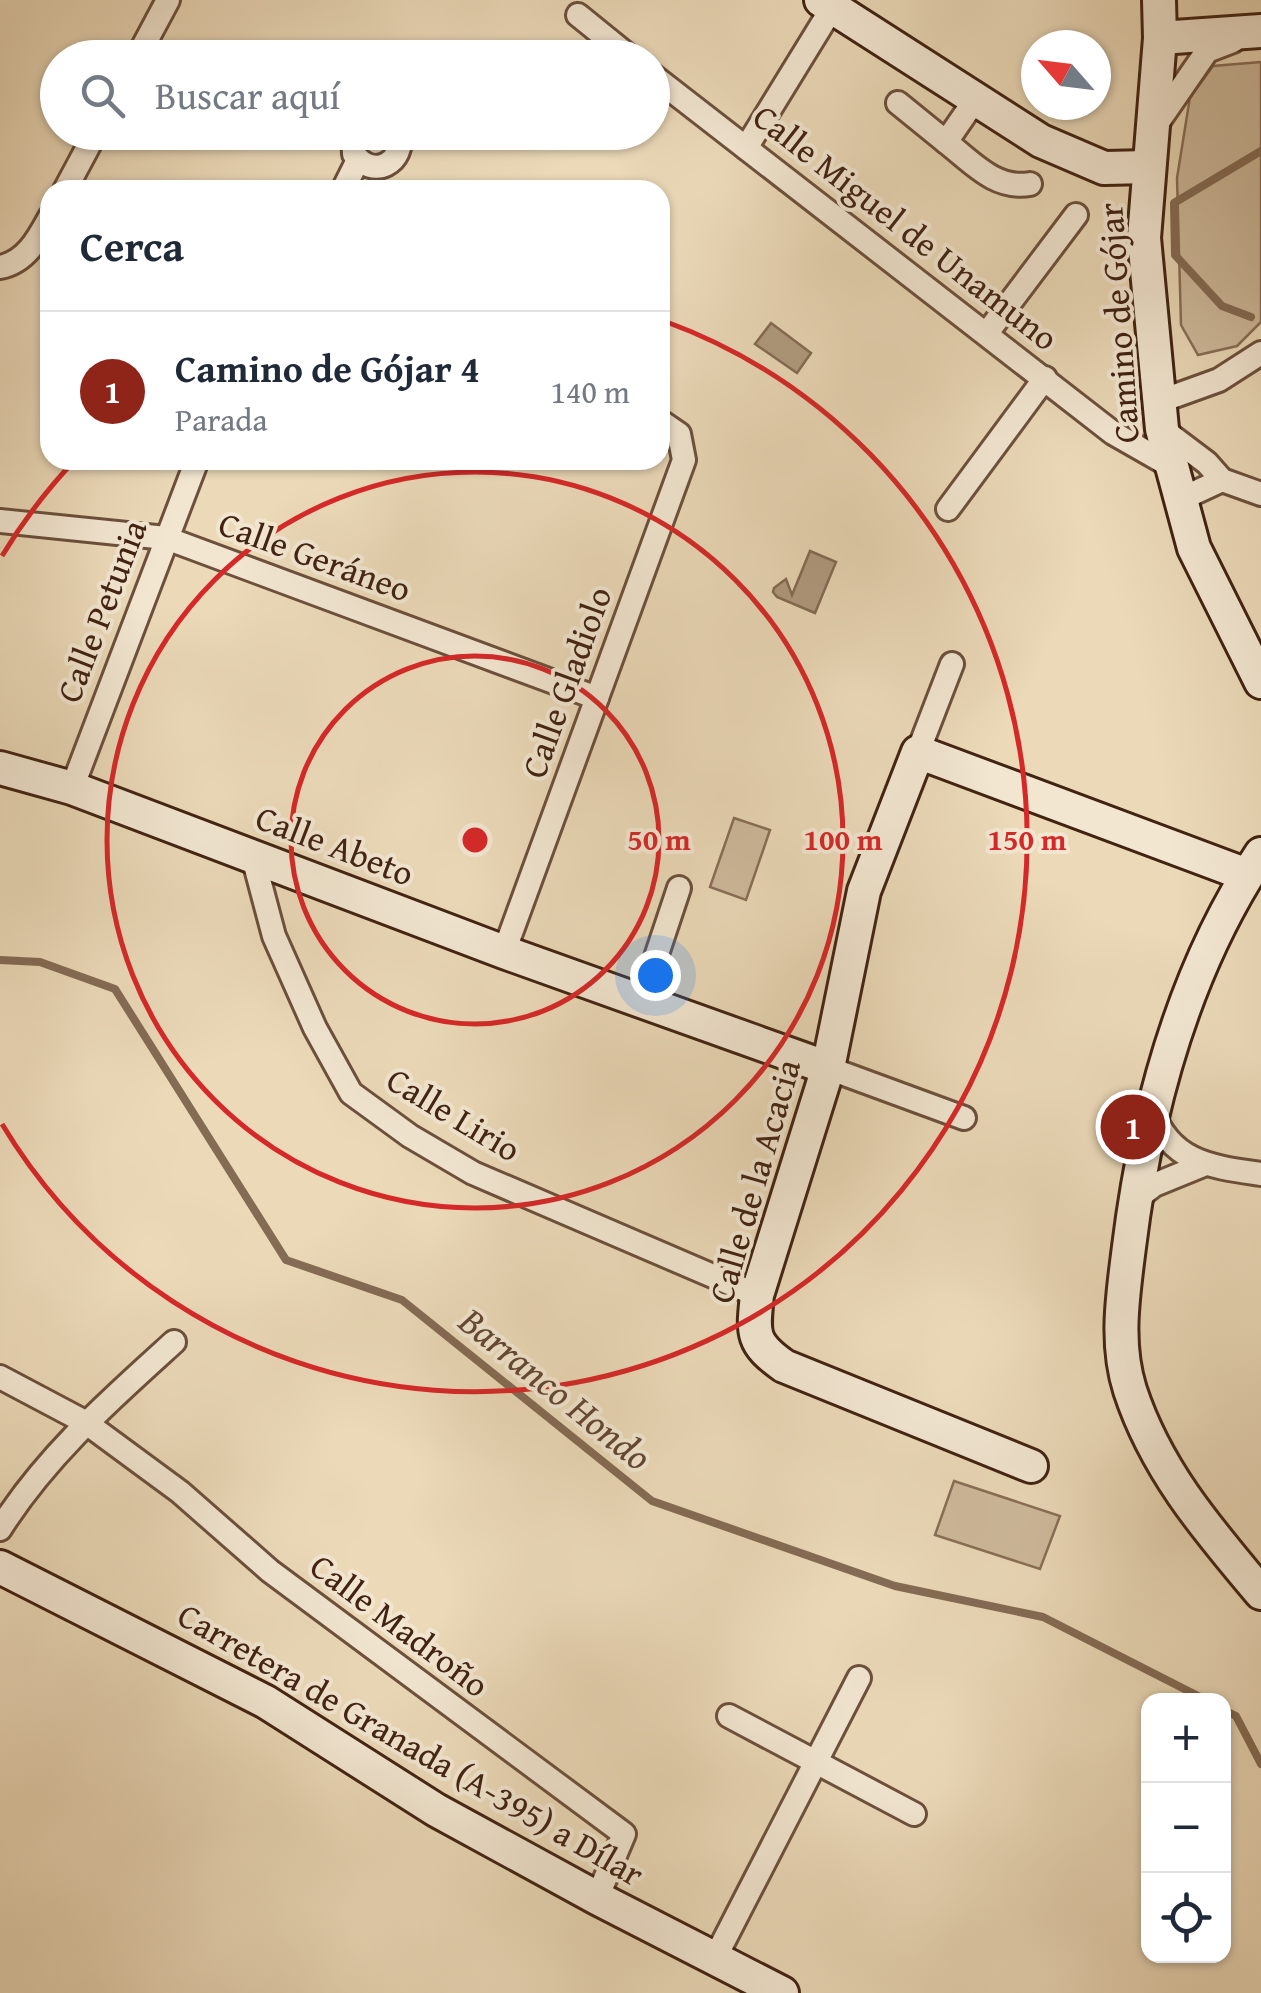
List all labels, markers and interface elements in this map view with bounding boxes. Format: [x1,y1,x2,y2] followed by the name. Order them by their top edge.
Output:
[1021,30,1111,120] north arrow
[40,40,670,150] search box
[155,67,340,123] text: Buscar aquí
[75,68,130,123] icon: search
[742,91,1070,363] street label: Calle Miguel de Unamuno
[1084,201,1152,445] street label: Camino de Gójar
[80,215,184,276] text: Cerca
[175,340,480,396] text: Camino de Gójar 4
[104,368,121,415] text: 1
[551,368,630,415] text: 140 m
[175,396,268,443] text: Parada
[212,498,418,614] street label: Calle Geráneo
[43,512,159,710] street label: Calle Petunia
[508,579,624,785] street label: Calle Gladiolo
[249,792,421,898] street label: Calle Abeto
[627,817,691,861] text: 50 m
[804,817,883,861] text: 100 m
[988,817,1067,861] text: 150 m
[457,822,493,858] centre of rings
[630,950,681,1001] your location
[695,1053,813,1309] street label: Calle de la Acacia
[377,1054,531,1174] street label: Calle Lirio
[1100,1090,1166,1164] pin: 1
[447,1292,664,1483] water label: Barranco Hondo
[300,1541,500,1709] street label: Calle Madroño
[168,1589,654,1899] street label: Carretera de Granada (A-395) a Dílar
[1141,1693,1231,1963] map controls
[1141,1693,1231,1783] button: +
[1141,1783,1231,1873] button: −
[1141,1873,1231,1963] button: locate

